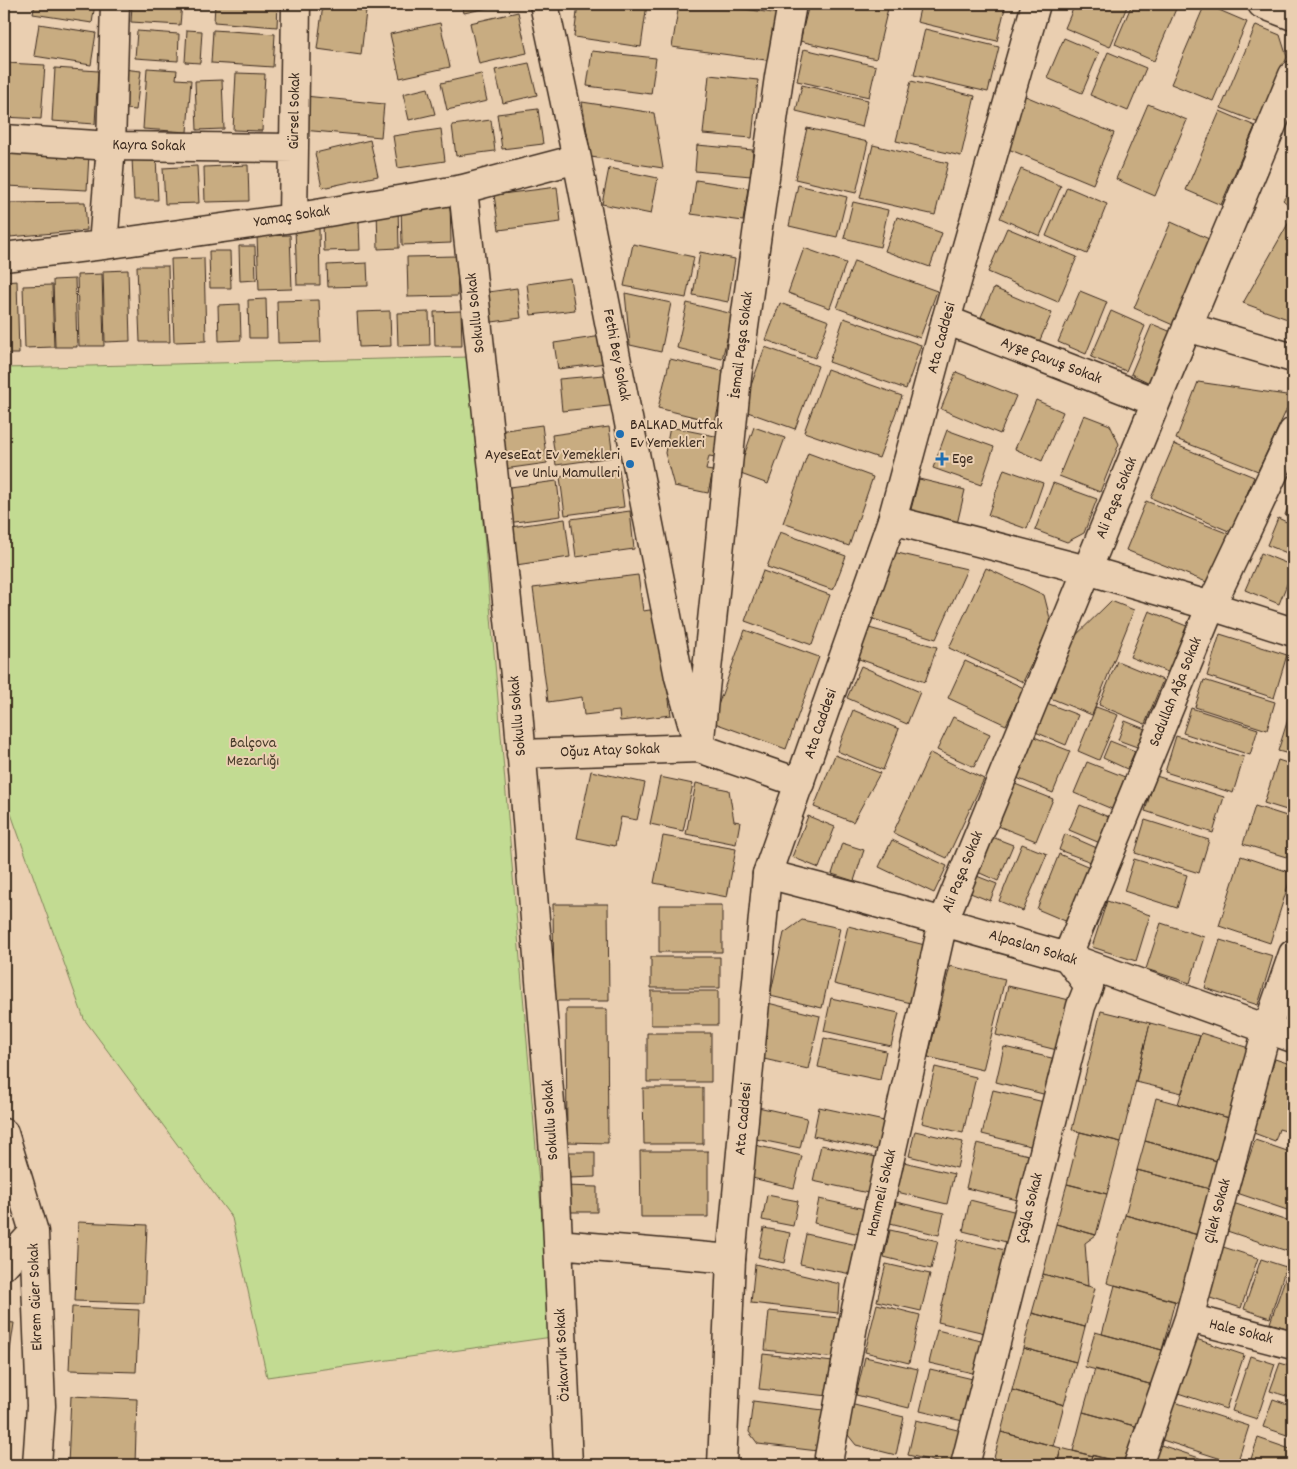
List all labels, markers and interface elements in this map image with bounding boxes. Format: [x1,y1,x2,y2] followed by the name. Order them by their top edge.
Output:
[283,72,307,150] street label: Gürsel Sokak
[112,134,186,158] street label: Kayra Sokak
[252,200,332,234] street label: Yamaç Sokak
[460,272,492,354] street label: Sokullu Sokak
[724,290,760,400] street label: İsmail Paşa Sokak
[921,300,963,376] street label: Ata Caddesi
[596,307,636,403] street label: Fethi Bey Sokak
[997,331,1105,391] street label: Ayşe Çavuş Sokak
[630,414,723,455] place label: BALKAD Mutfak Ev Yemekleri
[614,428,626,440] marker: BALKAD Mutfak Ev Yemekleri
[485,444,620,485] place label: AyeseEat Ev Yemekleri ve Unlu Mamulleri
[952,448,973,471] place label: Ege
[936,453,948,465] marker: Ege
[1090,453,1144,543] street label: Ali Paşa Sokak
[624,458,636,470] marker: AyeseEat Ev Yemekleri ve Unlu Mamulleri
[1143,634,1209,750] street label: Sadullah Ağa Sokak
[503,675,533,757] street label: Sokullu Sokak
[798,686,844,762] street label: Ata Caddesi
[227,732,279,773] park label: Balçova Mezarlığı
[560,738,660,764] street label: Oğuz Atay Sokak
[936,827,990,917] street label: Ali Paşa Sokak
[986,924,1080,972] street label: Alpaslan Sokak
[537,1079,565,1161] street label: Sokullu Sokak
[729,1082,759,1156] street label: Ata Caddesi
[861,1147,903,1239] street label: Hanımeli Sokak
[1010,1170,1050,1246] street label: Çağla Sokak
[1198,1176,1238,1246] street label: Çilek Sokak
[23,1243,49,1351] street label: Ekrem Güer Sokak
[549,1308,577,1402] street label: Özkavruk Sokak
[1207,1313,1275,1351] street label: Hale Sokak

